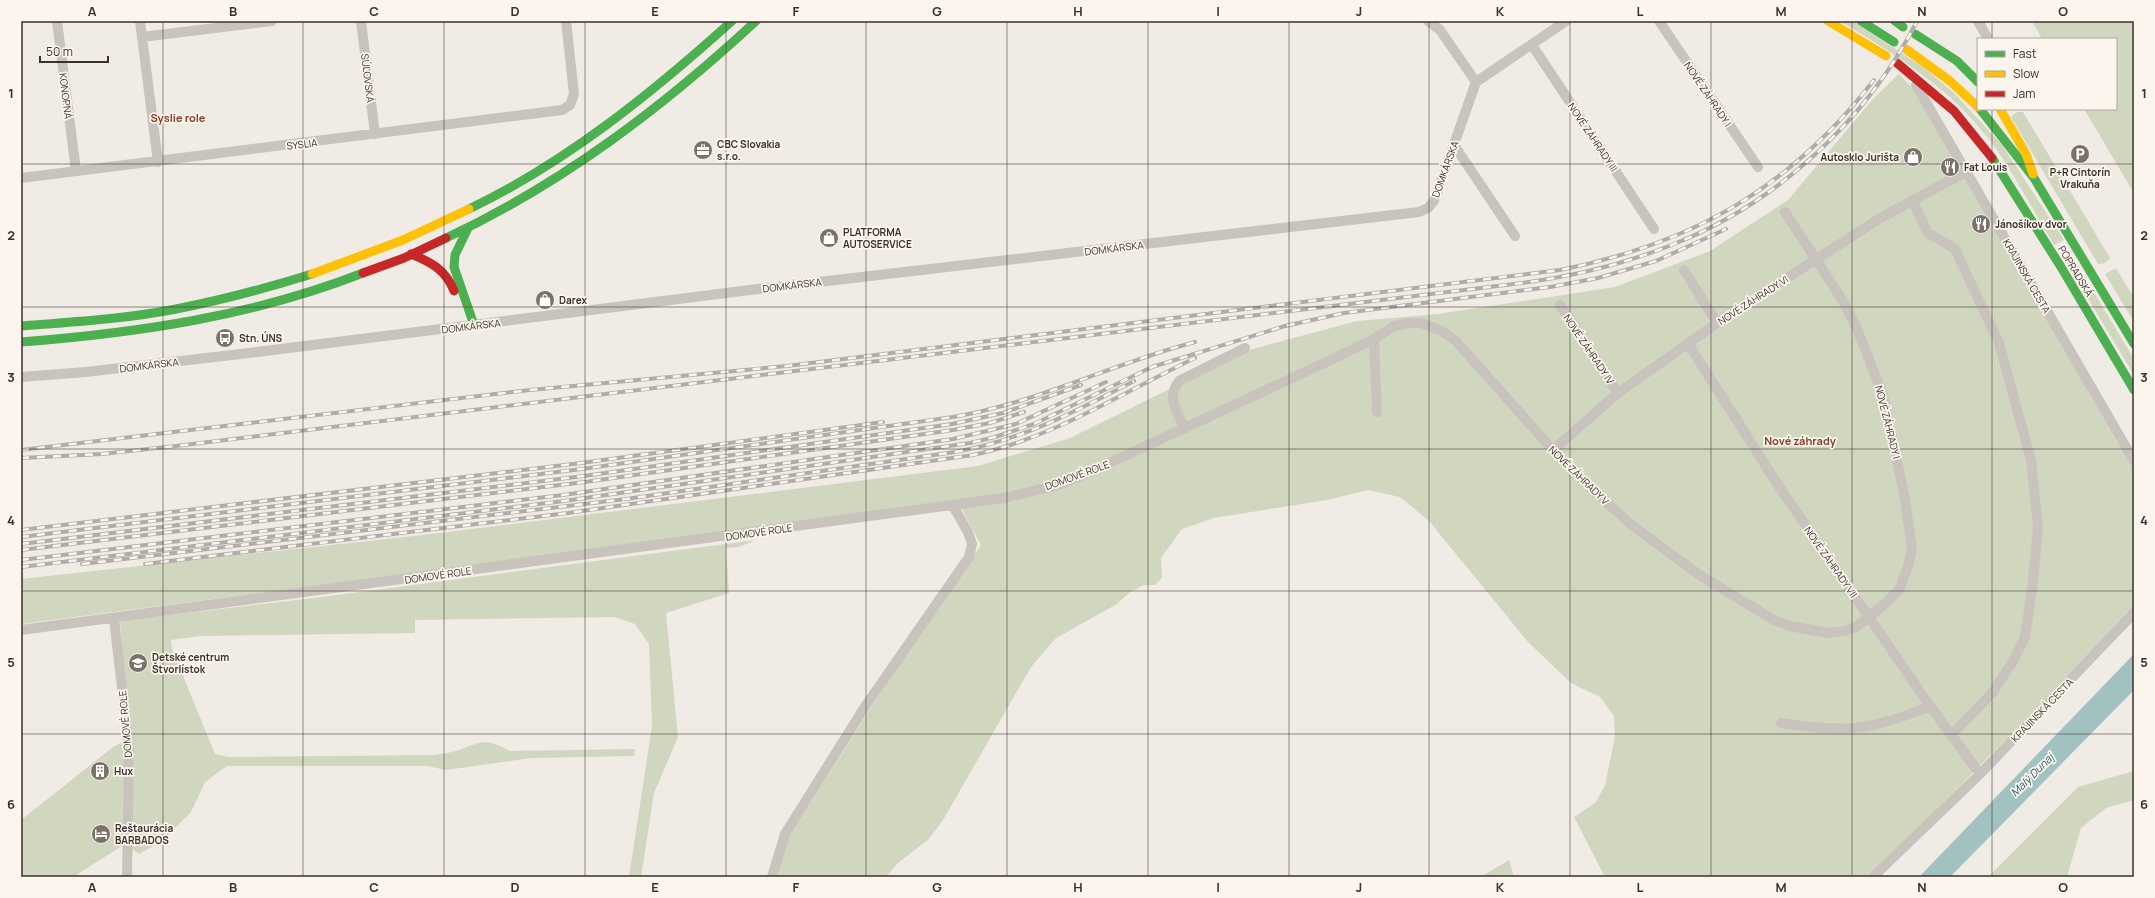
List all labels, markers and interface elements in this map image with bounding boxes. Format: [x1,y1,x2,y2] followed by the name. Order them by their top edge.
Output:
[88,2,97,20] text: A
[229,2,237,20] text: B
[369,2,379,20] text: C
[510,2,520,20] text: D
[651,2,659,20] text: E
[793,2,800,20] text: F
[932,2,942,20] text: G
[1073,2,1083,20] text: H
[1216,2,1220,20] text: I
[1356,2,1362,20] text: J
[1496,2,1505,20] text: K
[1637,2,1644,20] text: L
[1775,2,1787,20] text: M
[1917,2,1927,20] text: N
[2058,2,2068,20] text: O
[40,38,108,64] scale bar
[1977,38,2117,110] legend
[46,43,73,60] text: 50 m
[2013,45,2037,62] text: Fast
[358,53,378,104] street label: SÚĽOVSKÁ
[1681,59,1735,129] street label: NOVÉ ZÁHRADY I
[2013,65,2039,82] text: Slow
[56,72,76,120] street label: KONOPNÁ
[8,84,14,102] text: 1
[2141,84,2147,102] text: 1
[2013,85,2035,102] text: Jam
[1565,100,1621,174] street label: NOVÉ ZÁHRADY III
[150,110,206,125] district label: Syslie role
[286,135,319,153] street label: SYSLIA
[717,137,781,163] place label: CBC Slovakia s.r.o.
[1428,138,1462,199] street label: DOMKÁRSKA
[692,139,714,161] office icon: CBC Slovakia s.r.o.
[2069,143,2091,165] parking icon: P+R Cintorín Vrakuňa
[1902,146,1924,168] shop icon: Autosklo Jurišta
[1821,150,1899,164] place label: Autosklo Jurišta
[1939,156,1961,178] restaurant icon: Fat Louis
[1964,160,2008,174] place label: Fat Louis
[2050,165,2110,191] place label: P+R Cintorín Vrakuňa
[1970,213,1992,235] restaurant icon: Jánošíkov dvor
[1995,217,2067,231] place label: Jánošíkov dvor
[843,225,912,251] place label: PLATFORMA AUTOSERVICE
[7,226,15,244] text: 2
[2140,226,2148,244] text: 2
[818,227,840,249] shop icon: PLATFORMA AUTOSERVICE
[2000,236,2054,316] street label: KRAJINSKÁ CESTA
[1084,237,1145,259] street label: DOMKÁRSKA
[2055,243,2097,300] street label: POPRADSKÁ
[1715,272,1791,328] street label: NOVÉ ZÁHRADY VI
[762,274,823,296] street label: DOMKÁRSKA
[534,289,556,311] shop icon: Darex
[559,293,587,307] place label: Darex
[1560,311,1618,387] street label: NOVÉ ZÁHRADY IV
[441,315,502,337] street label: DOMKÁRSKA
[214,327,236,349] bus stop icon: Stn. ÚNS
[239,331,283,345] place label: Stn. ÚNS
[119,354,180,376] street label: DOMKÁRSKA
[7,368,15,386] text: 3
[2140,368,2148,386] text: 3
[1872,384,1904,460] street label: NOVÉ ZÁHRADY I
[1764,433,1837,448] district label: Nové záhrady
[1546,442,1612,508] street label: NOVÉ ZÁHRADY V
[1043,457,1111,493] street label: DOMOVÉ ROLE
[7,511,15,529] text: 4
[2140,511,2148,529] text: 4
[725,520,794,544] street label: DOMOVÉ ROLE
[1801,524,1861,600] street label: NOVÉ ZÁHRADY VII
[404,563,473,587] street label: DOMOVÉ ROLE
[152,650,229,676] place label: Detské centrum Štvorlístok
[127,652,149,674] school or university icon: Detské centrum Štvorlístok
[7,653,15,671] text: 5
[2140,653,2148,671] text: 5
[2008,675,2077,745] street label: KRAJINSKÁ CESTA
[115,690,135,758] street label: DOMOVÉ ROLE
[2007,749,2057,799] water label: Malý Dunaj
[89,760,111,782] building icon: Hux
[114,764,133,778] place label: Hux
[7,795,15,813] text: 6
[2140,795,2148,813] text: 6
[115,821,173,847] place label: Reštaurácia BARBADOS
[90,823,112,845] hotel icon: Reštaurácia BARBADOS
[88,878,97,896] text: A
[229,878,237,896] text: B
[369,878,379,896] text: C
[510,878,520,896] text: D
[651,878,659,896] text: E
[793,878,800,896] text: F
[932,878,942,896] text: G
[1073,878,1083,896] text: H
[1216,878,1220,896] text: I
[1356,878,1362,896] text: J
[1496,878,1505,896] text: K
[1637,878,1644,896] text: L
[1775,878,1787,896] text: M
[1917,878,1927,896] text: N
[2058,878,2068,896] text: O

